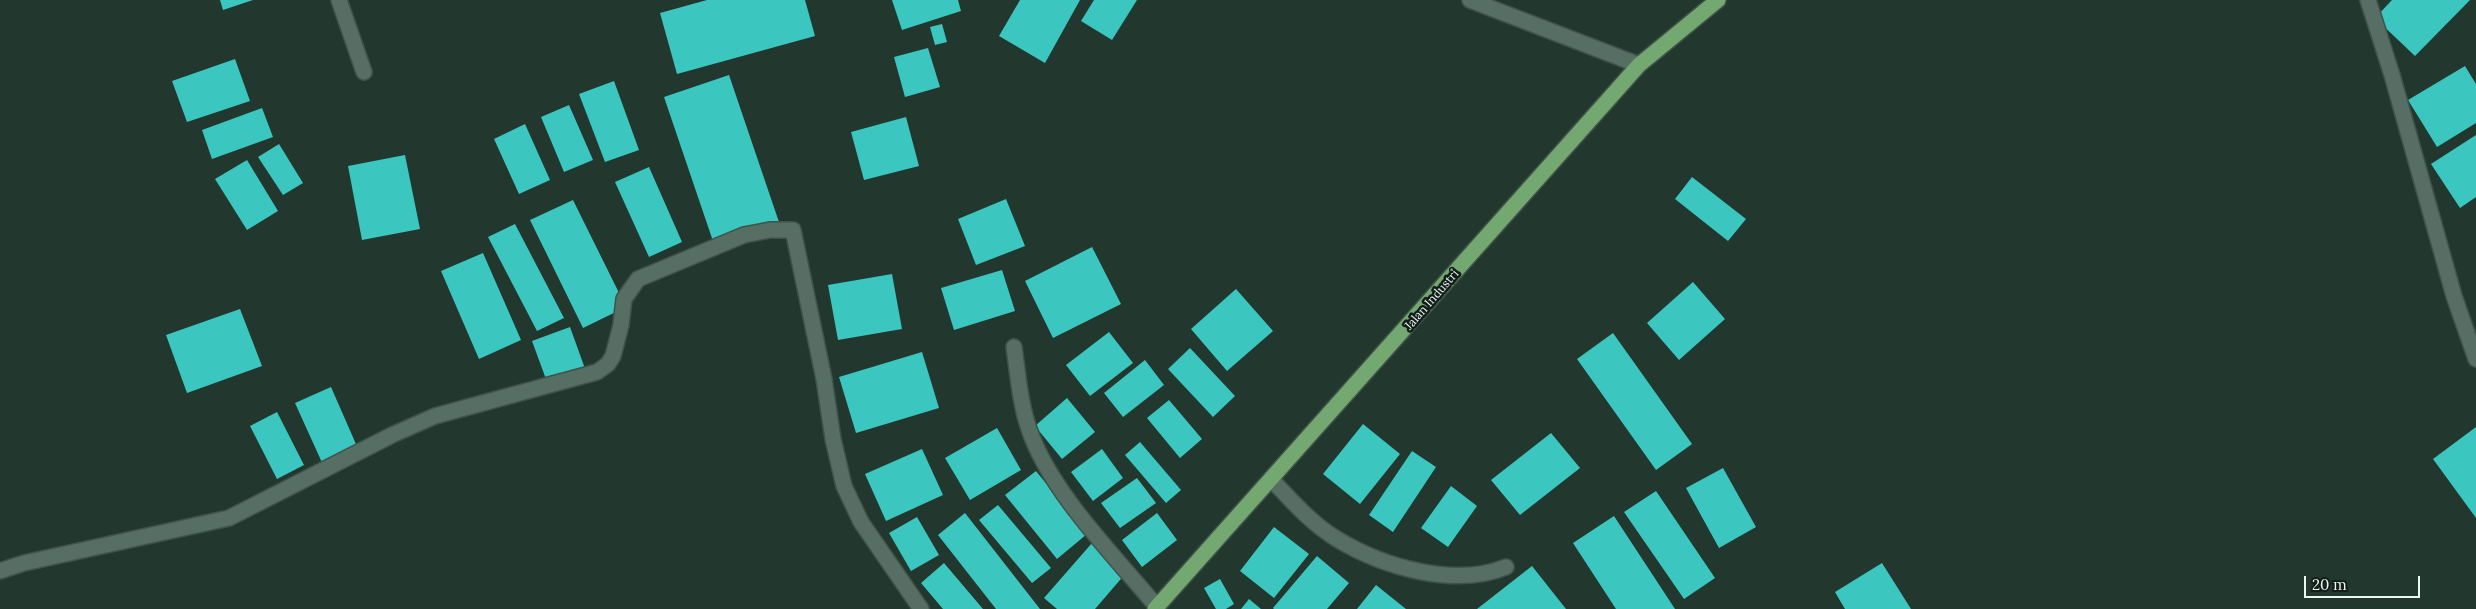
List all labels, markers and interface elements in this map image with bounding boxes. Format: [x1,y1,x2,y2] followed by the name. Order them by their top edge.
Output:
[1402,267,1462,333] street label: Jalan Industri
[2306,566,2422,598] scale bar
[2312,575,2347,594] text: 20 m

